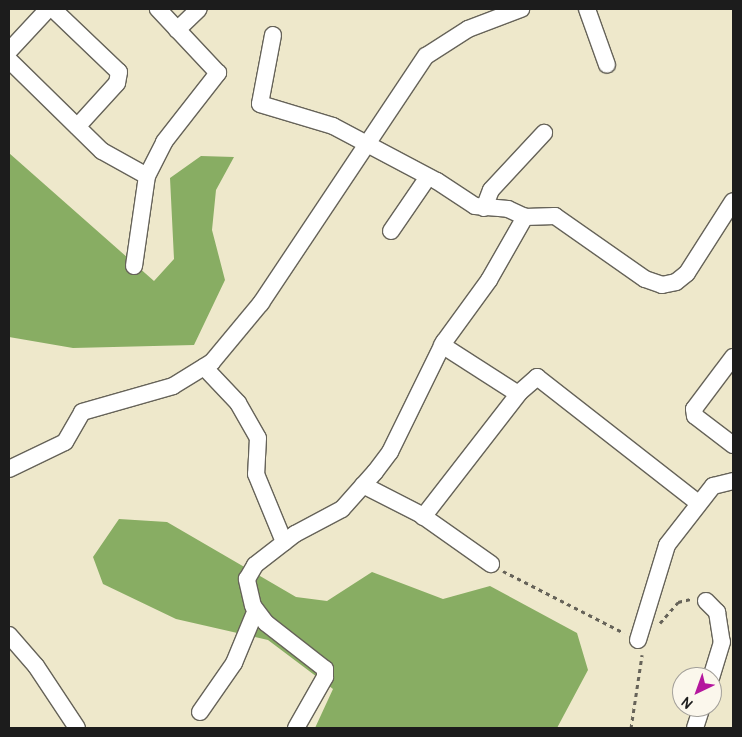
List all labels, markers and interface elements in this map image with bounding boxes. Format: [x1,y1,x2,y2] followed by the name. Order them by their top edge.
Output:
[672,667,722,717] north arrow
[678,693,697,712] text: N

